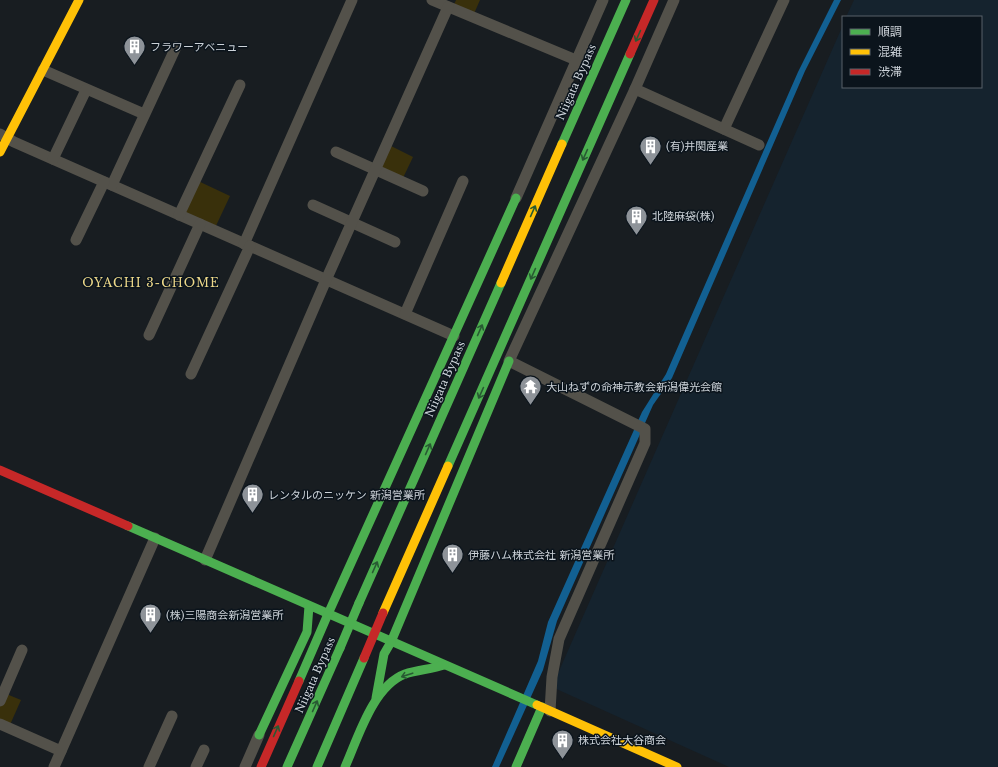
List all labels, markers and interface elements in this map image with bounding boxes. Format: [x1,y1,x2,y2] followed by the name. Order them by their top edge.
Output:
[842,16,982,88] legend
[878,24,902,39] text: 順調
[634,29,641,41] one-way arrow
[122,34,148,67] building icon: フラワーアベニュー
[150,40,248,54] place label: フラワーアベニュー
[553,42,599,122] street label: Niigata Bypass
[878,44,902,59] text: 混雑
[878,64,902,79] text: 渋滞
[638,133,664,166] building icon: (有)井関産業
[666,139,728,153] place label: (有)井関産業
[581,148,589,160] one-way arrow
[623,203,649,236] building icon: 北陸麻袋(株)
[530,205,537,217] one-way arrow
[652,209,715,223] place label: 北陸麻袋(株)
[529,267,536,279] one-way arrow
[82,275,220,290] district label: OYACHI 3-CHOME
[477,324,484,336] one-way arrow
[422,339,468,419] street label: Niigata Bypass
[517,374,543,407] temple icon: 大山ねずの命神示教会新潟偉光会館
[546,380,722,394] place label: 大山ねずの命神示教会新潟偉光会館
[476,386,484,398] one-way arrow
[425,443,432,455] one-way arrow
[240,482,266,515] building icon: レンタルのニッケン 新潟営業所
[268,488,426,502] place label: レンタルのニッケン 新潟営業所
[439,542,465,575] building icon: 伊藤ハム株式会社 新潟営業所
[468,548,615,562] place label: 伊藤ハム株式会社 新潟営業所
[372,562,379,574] one-way arrow
[138,602,164,635] building icon: (株)三陽商会新潟営業所
[166,608,284,622] place label: (株)三陽商会新潟営業所
[292,635,338,715] street label: Niigata Bypass
[400,672,413,679] one-way arrow
[311,700,319,712] one-way arrow
[273,726,281,738] one-way arrow
[550,727,576,760] building icon: 株式会社大谷商会
[578,733,666,747] place label: 株式会社大谷商会

